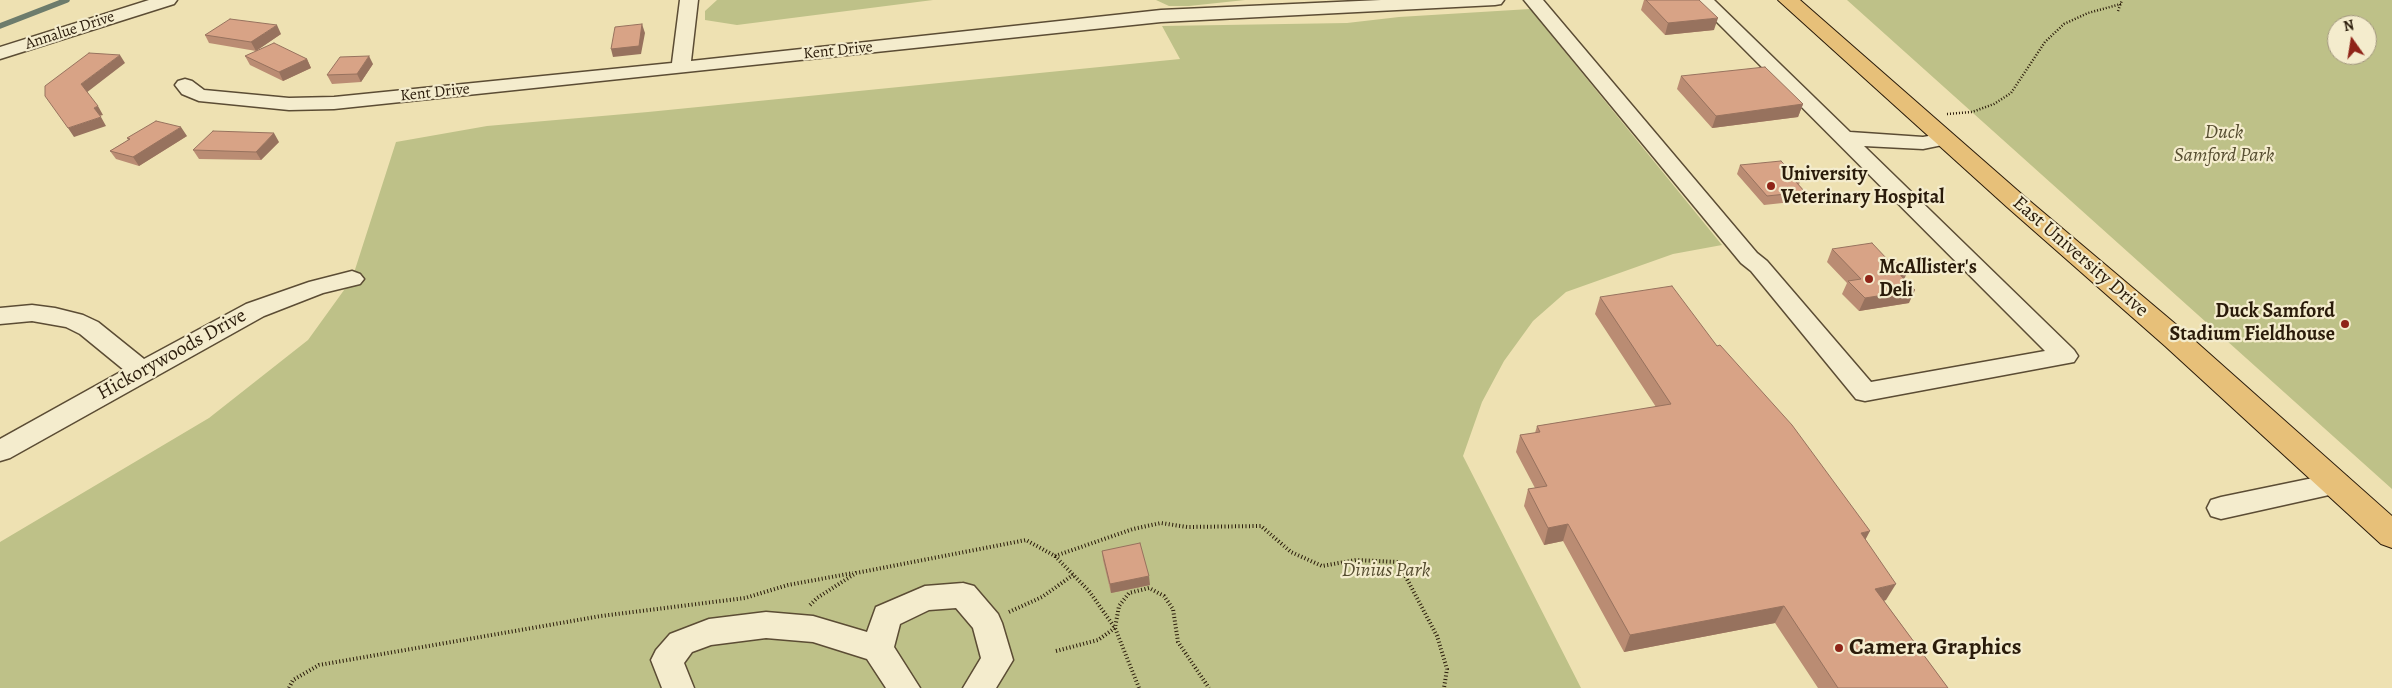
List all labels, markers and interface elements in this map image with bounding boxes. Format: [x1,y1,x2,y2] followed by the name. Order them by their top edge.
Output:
[23,8,117,54] street label: Annalue Drive
[2327,15,2377,65] north arrow
[2342,15,2356,36] text: N
[802,38,874,64] street label: Kent Drive
[399,80,471,106] street label: Kent Drive
[2174,121,2274,168] park label: Duck Samford Park
[1781,163,1945,210] place label: University Veterinary Hospital
[1765,180,1777,192] marker: University Veterinary Hospital
[2007,191,2153,323] street label: East University Drive
[1879,256,1977,303] place label: McAllister's Deli
[1863,273,1875,285] marker: McAllister's Deli
[2169,300,2335,347] place label: Duck Samford Stadium Fieldhouse
[93,304,251,406] street label: Hickorywoods Drive
[2339,318,2351,330] marker: Duck Samford Stadium Fieldhouse
[1342,559,1430,583] park label: Dinius Park
[1849,634,2021,662] place label: Camera Graphics
[1833,642,1845,654] marker: Camera Graphics

